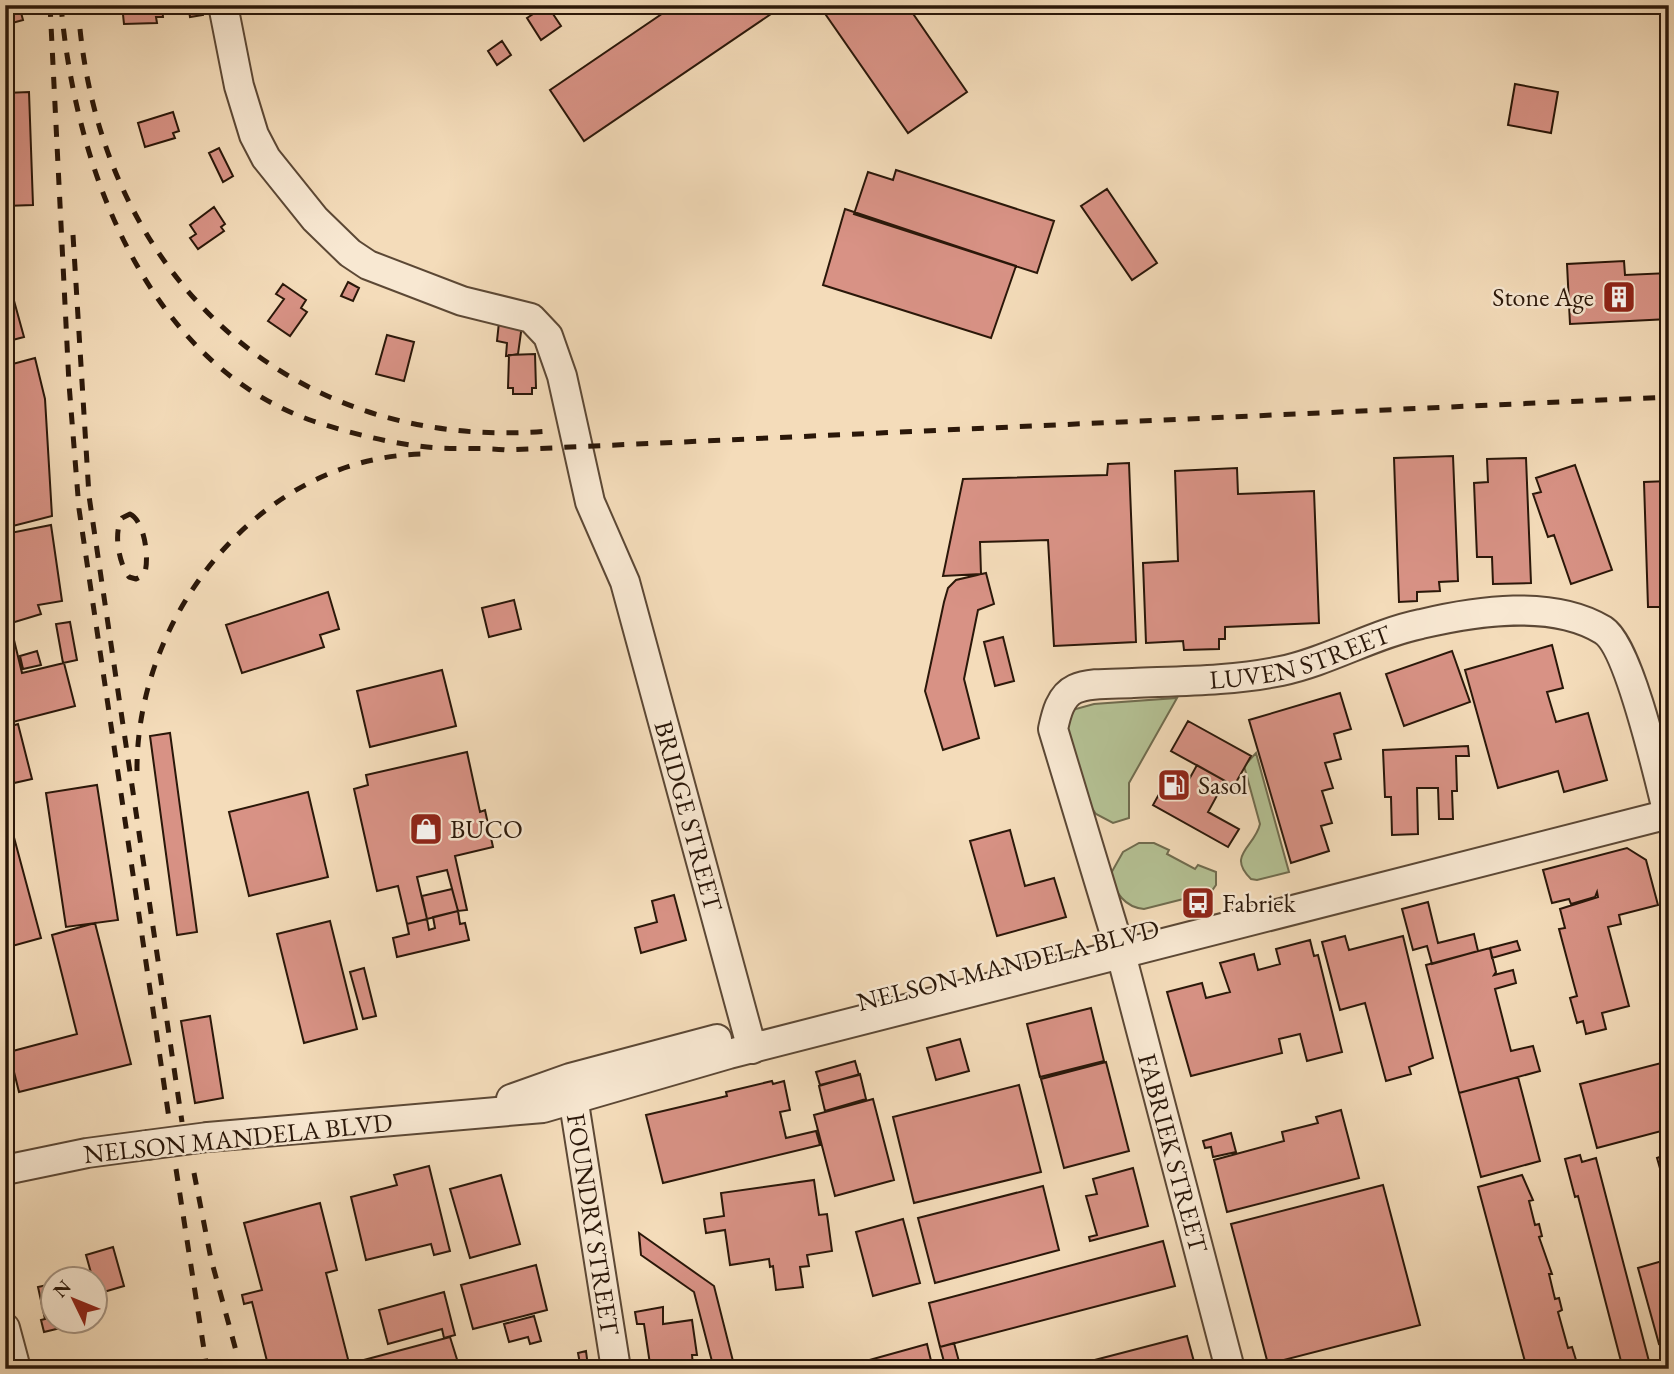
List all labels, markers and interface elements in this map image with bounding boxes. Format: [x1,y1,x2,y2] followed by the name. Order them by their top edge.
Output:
[1600,278,1638,316] building icon: Stone Age
[1492,280,1594,314] place label: Stone Age
[1208,617,1396,697] street label: LUVEN STREET
[646,717,731,915] street label: BRIDGE STREET
[1155,766,1193,804] fuel station icon: Sasol
[1198,768,1248,802] place label: Sasol
[407,810,445,848] shop icon: BUCO
[450,812,523,846] place label: BUCO
[1179,884,1217,922] bus stop icon: Fabriek
[1222,886,1296,920] place label: Fabriek
[853,911,1163,1019] street label: NELSON MANDELA BLVD
[1130,1050,1216,1257] street label: FABRIEK STREET
[82,1105,394,1171] street label: NELSON MANDELA BLVD
[559,1111,628,1338] street label: FOUNDRY STREET
[38,1266,108,1336] north arrow
[48,1274,77,1303] text: N

